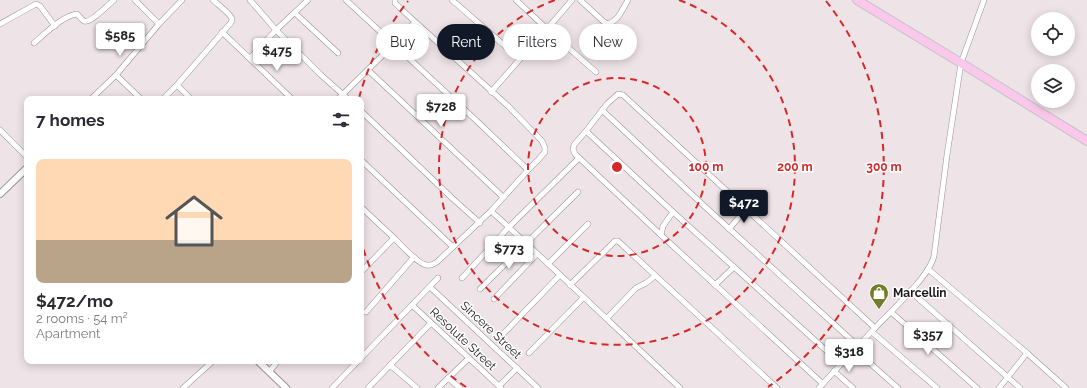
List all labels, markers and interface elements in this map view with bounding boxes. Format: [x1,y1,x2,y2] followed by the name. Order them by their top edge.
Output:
[1031,12,1075,108] map controls
[1031,12,1075,56] button: locate
[96,23,144,57] pin: $585
[376,24,429,60] chip: Buy
[437,24,495,60] chip: Rent
[503,24,571,60] chip: Filters
[579,24,637,60] chip: New
[105,28,135,43] text: $585
[253,38,301,72] pin: $475
[262,43,292,58] text: $475
[1031,64,1075,108] button: layers
[417,94,465,128] pin: $728
[426,99,456,114] text: $728
[330,109,352,131] icon: filters
[36,110,105,130] text: 7 homes
[610,160,624,174] centre of rings
[689,160,723,174] text: 100 m
[777,160,813,174] text: 200 m
[866,160,902,174] text: 300 m
[158,185,230,257] icon: home
[720,190,768,224] pin: $472
[729,195,759,210] text: $472
[485,236,533,270] pin: $773
[494,241,524,256] text: $773
[868,282,890,310] shop icon: Marcellin
[893,286,947,300] place label: Marcellin
[36,291,113,311] text: $472/mo
[458,298,524,362] street label: Sincere Street
[427,305,499,373] street label: Resolute Street
[36,311,128,326] text: 2 rooms · 54 m²
[904,322,952,356] pin: $357
[36,326,100,341] text: Apartment
[913,327,943,342] text: $357
[825,339,873,373] pin: $318
[834,344,864,359] text: $318

